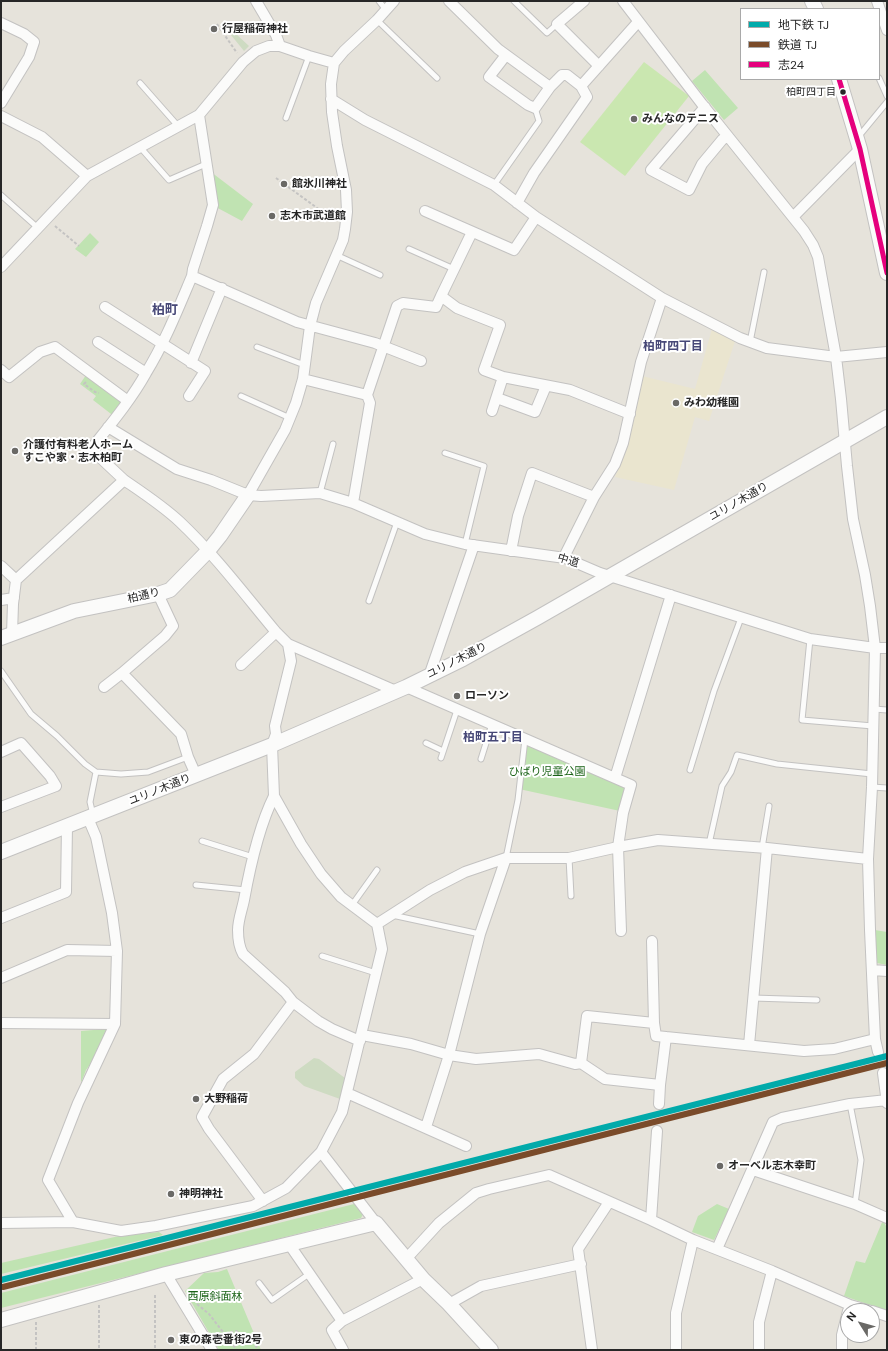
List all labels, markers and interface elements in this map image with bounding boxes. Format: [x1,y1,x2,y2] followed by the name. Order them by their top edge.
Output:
[740,8,880,80] legend
[778,17,829,33] text: 地下鉄 TJ
[222,22,288,36] place label: 行屋稲荷神社
[209,24,219,34] marker: 行屋稲荷神社
[778,37,817,53] text: 鉄道 TJ
[778,57,804,73] text: 志24
[786,86,836,98] place label: 柏町四丁目
[838,87,848,97] marker: 柏町四丁目
[642,112,719,126] place label: みんなのテニス
[629,114,639,124] marker: みんなのテニス
[292,177,347,191] place label: 館氷川神社
[279,179,289,189] marker: 館氷川神社
[280,209,346,223] place label: 志木市武道館
[267,211,277,221] marker: 志木市武道館
[152,303,178,319] district label: 柏町
[643,340,703,354] district label: 柏町四丁目
[684,396,739,410] place label: みわ幼稚園
[671,398,681,408] marker: みわ幼稚園
[23,438,133,464] place label: 介護付有料老人ホーム すこや家・志木柏町
[10,446,20,456] marker: 介護付有料老人ホーム すこや家・志木柏町
[707,480,771,524] street label: ユリノ木通り
[556,551,580,571] street label: 中道
[126,586,162,606] street label: 柏通り
[425,640,489,682] street label: ユリノ木通り
[465,689,509,703] place label: ローソン
[452,691,462,701] marker: ローソン
[463,731,523,745] district label: 柏町五丁目
[509,765,585,779] park label: ひばり児童公園
[127,772,193,808] street label: ユリノ木通り
[204,1092,248,1106] place label: 大野稲荷
[191,1094,201,1104] marker: 大野稲荷
[728,1159,816,1173] place label: オーベル志木幸町
[715,1161,725,1171] marker: オーベル志木幸町
[179,1187,223,1201] place label: 神明神社
[166,1189,176,1199] marker: 神明神社
[188,1290,242,1304] park label: 西原斜面林
[840,1303,880,1343] north arrow
[843,1309,859,1324] text: N
[179,1333,262,1347] place label: 東の森壱番街2号
[166,1335,176,1345] marker: 東の森壱番街2号

